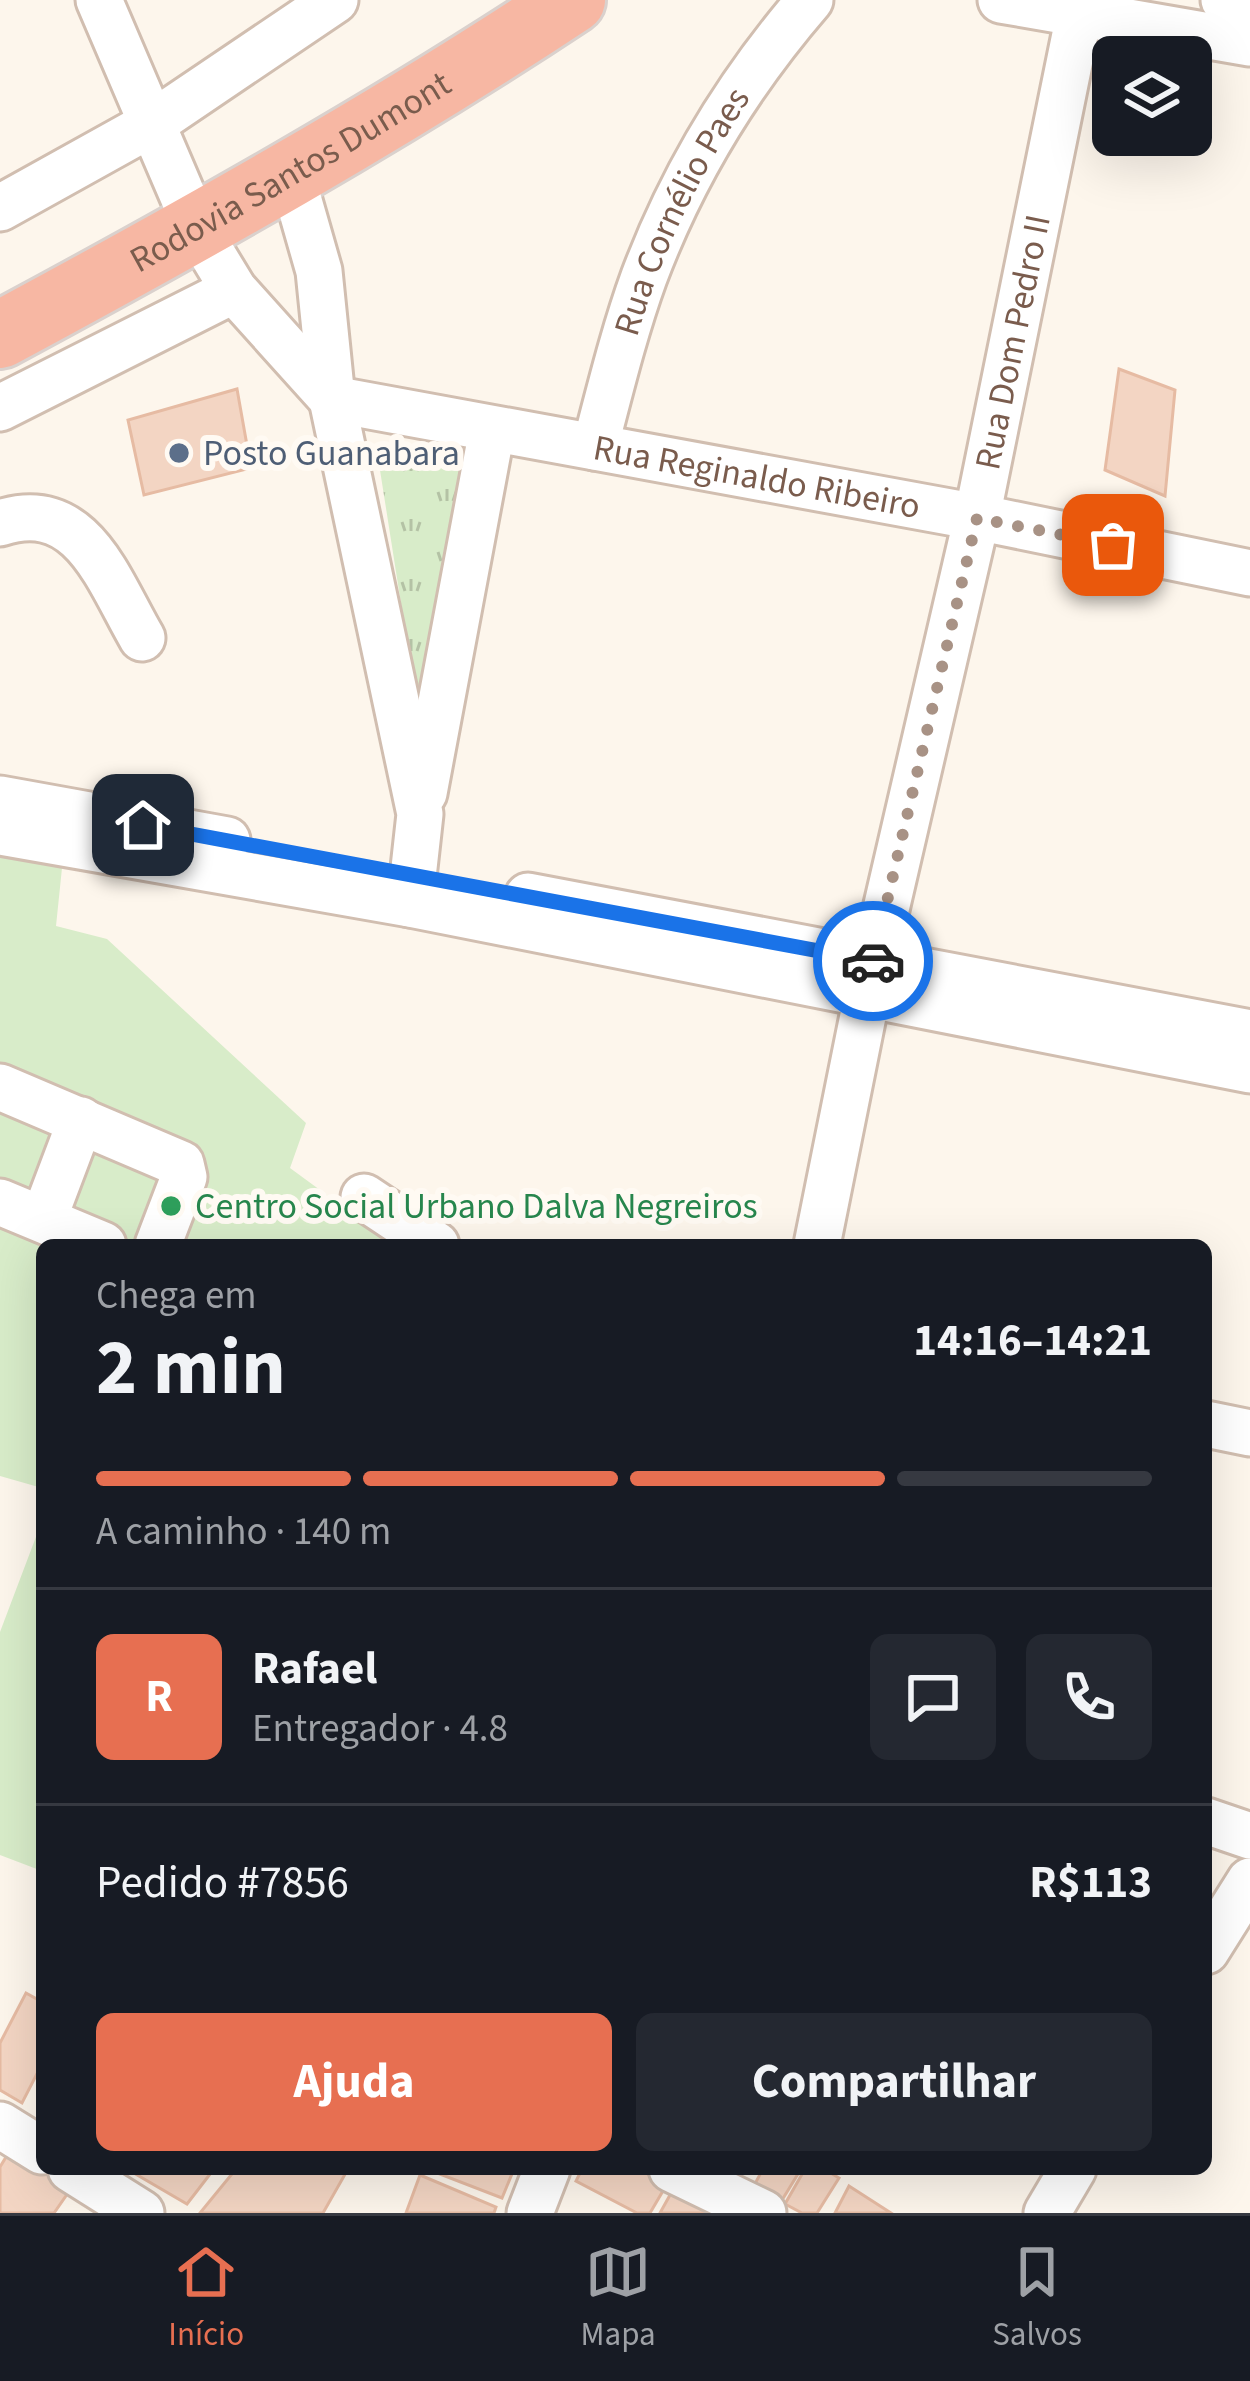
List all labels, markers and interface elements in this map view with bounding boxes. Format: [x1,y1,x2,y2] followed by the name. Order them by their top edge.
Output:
[1092,36,1212,156] map controls
[1092,36,1212,156] button: layers
[120,58,460,285] street label: Rodovia Santos Dumont
[601,77,762,342] street label: Rua Cornélio Paes
[962,210,1063,474] street label: Rua Dom Pedro II
[589,422,925,532] street label: Rua Reginaldo Ribeiro
[203,428,460,479] place label: Posto Guanabara
[166,440,192,466] marker: Posto Guanabara
[1062,494,1164,596] pin
[1080,512,1146,578] icon: bag
[92,774,194,876] pin
[110,792,176,858] icon: home
[813,901,933,1021] courier
[840,928,906,994] icon: car
[195,1181,758,1232] place label: Centro Social Urbano Dalva Negreiros
[158,1193,184,1219] marker: Centro Social Urbano Dalva Negreiros
[96,1268,257,1324] text: Chega em
[913,1309,1152,1373] text: 14:16–14:21
[96,1313,286,1424] text: 2 min
[96,1504,391,1560] text: A caminho · 140 m
[870,1634,996,1760] button: chat
[1026,1634,1152,1760] button: phone
[252,1637,377,1701] text: Rafael
[145,1665,173,1729] text: R
[252,1701,508,1757] text: Entregador · 4.8
[96,1851,349,1915] text: Pedido #7856
[1029,1851,1152,1915] text: R$113
[96,2013,612,2151] button: Ajuda
[636,2013,1152,2151] button: Compartilhar
[168,2239,244,2358] tab: Início
[581,2239,656,2358] tab: Mapa
[992,2239,1082,2358] tab: Salvos

